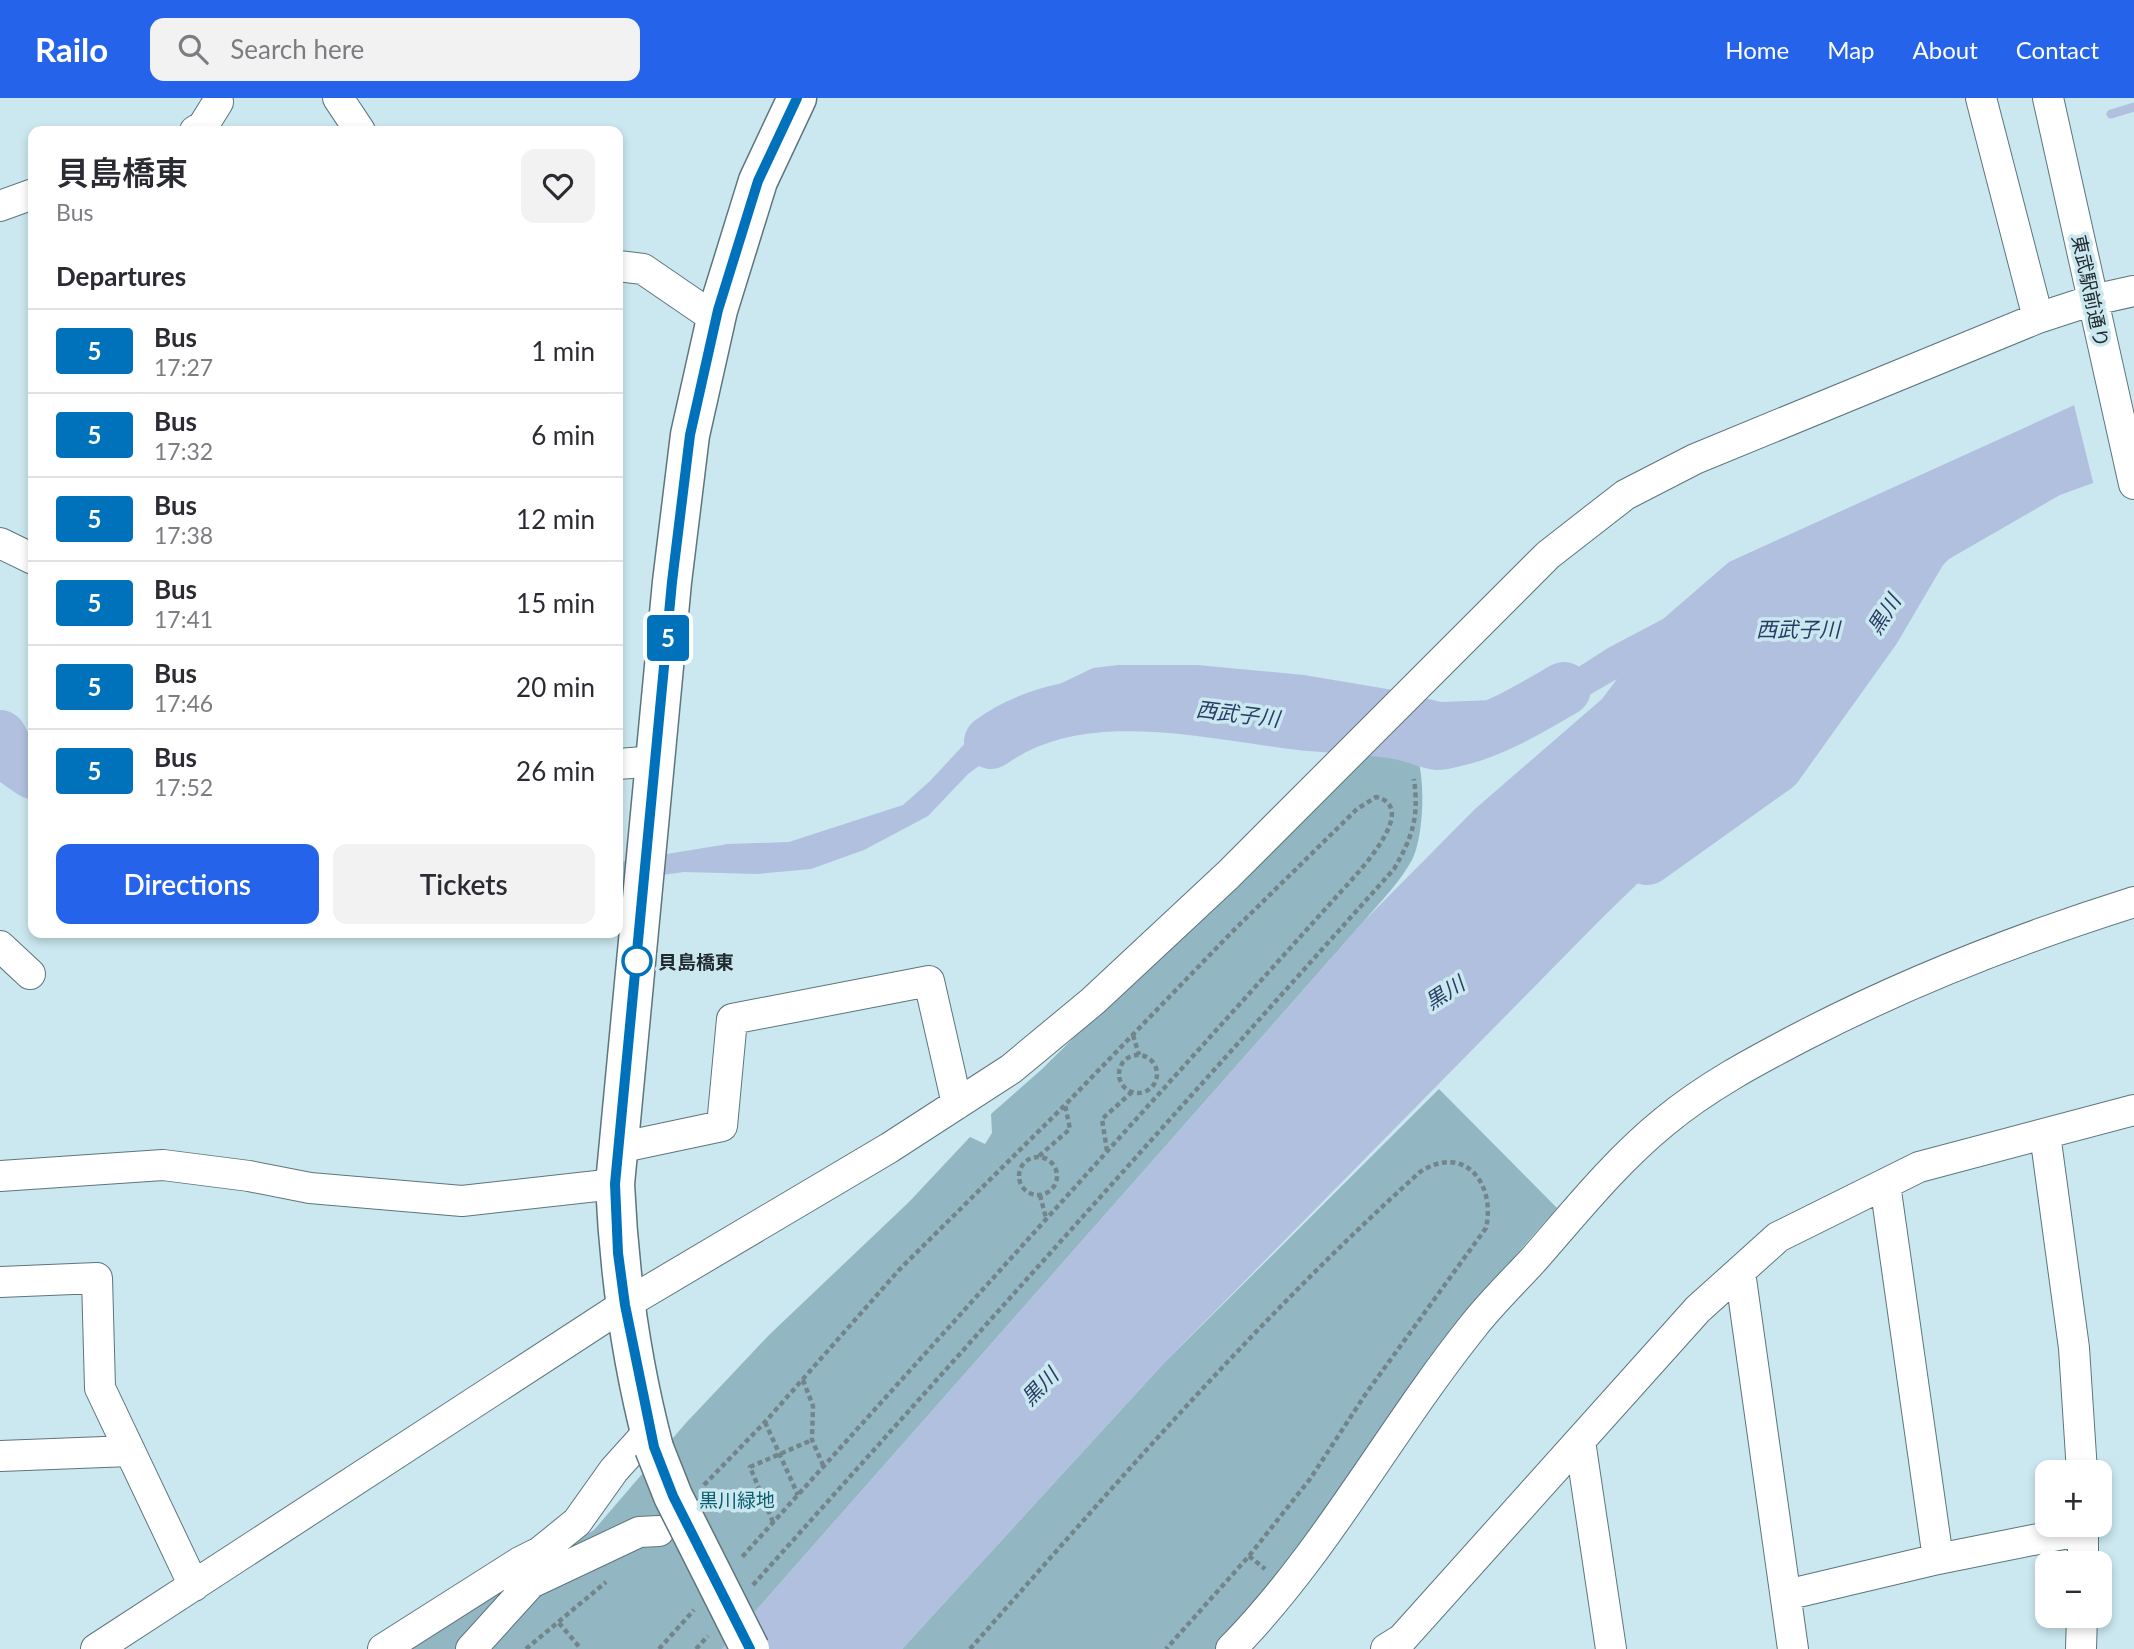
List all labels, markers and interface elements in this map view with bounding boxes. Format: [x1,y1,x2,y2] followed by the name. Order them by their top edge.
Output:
[150,18,640,81] search box
[35,29,108,69] text: Railo
[174,30,212,68] icon: search
[230,33,364,65] text: Search here
[1725,35,1789,64] text: Home
[1827,35,1875,64] text: Map
[1913,35,1978,64] text: About
[2016,35,2099,64] text: Contact
[521,149,595,223] button: heart
[56,152,188,192] text: 貝島橋東
[56,198,93,226] text: Bus
[2068,233,2114,349] street label: 東武駅前通り
[56,260,186,292] text: Departures
[154,321,197,353] text: Bus
[531,335,595,367] text: 1 min
[88,336,101,365] text: 5
[154,353,213,381] text: 17:27
[154,405,197,437] text: Bus
[531,419,595,451] text: 6 min
[88,420,101,449] text: 5
[154,437,213,465] text: 17:32
[154,489,197,521] text: Bus
[516,503,595,535] text: 12 min
[88,504,101,533] text: 5
[154,521,213,549] text: 17:38
[154,573,197,605] text: Bus
[516,587,595,619] text: 15 min
[88,588,101,617] text: 5
[1861,588,1906,638] water label: 黒川
[154,605,213,633] text: 17:41
[645,615,691,661] line badge: 5
[1756,616,1842,641] water label: 西武子川
[661,623,675,652] text: 5
[154,657,197,689] text: Bus
[516,671,595,703] text: 20 min
[88,672,101,701] text: 5
[154,689,213,717] text: 17:46
[1195,695,1283,731] water label: 西武子川
[154,741,197,773] text: Bus
[516,755,595,787] text: 26 min
[88,756,101,785] text: 5
[154,773,213,801] text: 17:52
[56,844,319,924] button: Directions
[333,844,595,924] button: Tickets
[622,946,652,976] marker: 貝島橋東
[658,950,734,973] place label: 貝島橋東
[1420,969,1470,1014] water label: 黒川
[1015,1361,1064,1410] water label: 黒川
[2035,1460,2112,1628] map controls
[2035,1460,2112,1537] button: +
[699,1488,775,1511] park label: 黒川緑地
[2035,1551,2112,1628] button: −

